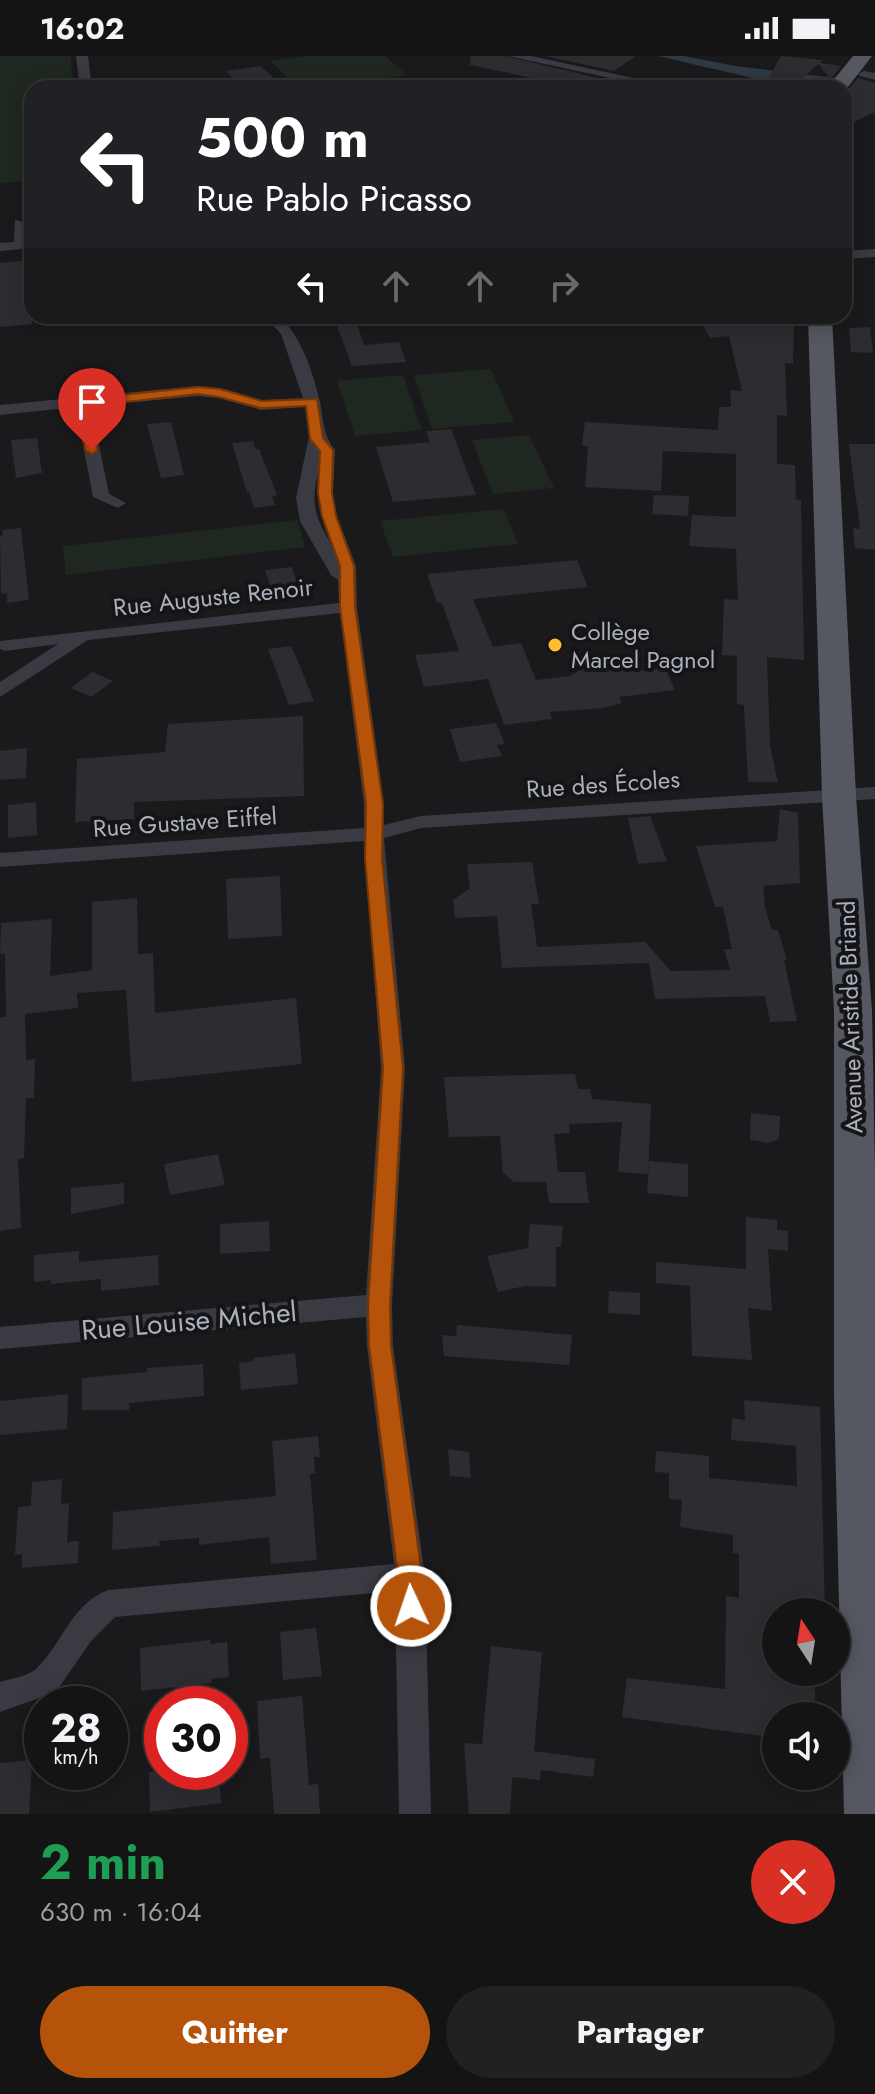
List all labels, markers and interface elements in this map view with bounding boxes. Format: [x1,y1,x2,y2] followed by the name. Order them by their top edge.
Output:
[40,7,125,50] text: 16:02
[196,97,369,178] text: 500 m
[64,112,168,216] icon: left
[196,172,472,224] text: Rue Pablo Picasso
[290,264,334,308] icon: left
[374,264,418,308] icon: ahead
[458,264,502,308] icon: ahead
[542,264,586,308] icon: right
[58,368,126,450] pin
[70,380,114,424] icon: arrive
[111,569,315,625] street label: Rue Auguste Renoir
[571,614,715,677] place label: Collège Marcel Pagnol
[546,636,564,654] marker: Collège Marcel Pagnol
[525,761,681,807] street label: Rue des Écoles
[92,798,278,846] street label: Rue Gustave Eiffel
[828,900,872,1134] street label: Avenue Aristide Briand
[80,1291,298,1351] street label: Rue Louise Michel
[369,1564,453,1648] position arrow
[762,1598,850,1686] north arrow
[762,1598,850,1790] map controls
[144,1686,248,1790] speed limit sign: 30
[50,1699,102,1757] text: 28
[762,1702,850,1790] button: sound
[53,1743,99,1772] text: km/h
[40,1828,166,1897] text: 2 min
[751,1840,835,1924] button: close
[40,1893,202,1931] text: 630 m · 16:04
[40,1986,430,2078] button: Quitter
[446,1986,835,2078] button: Partager

